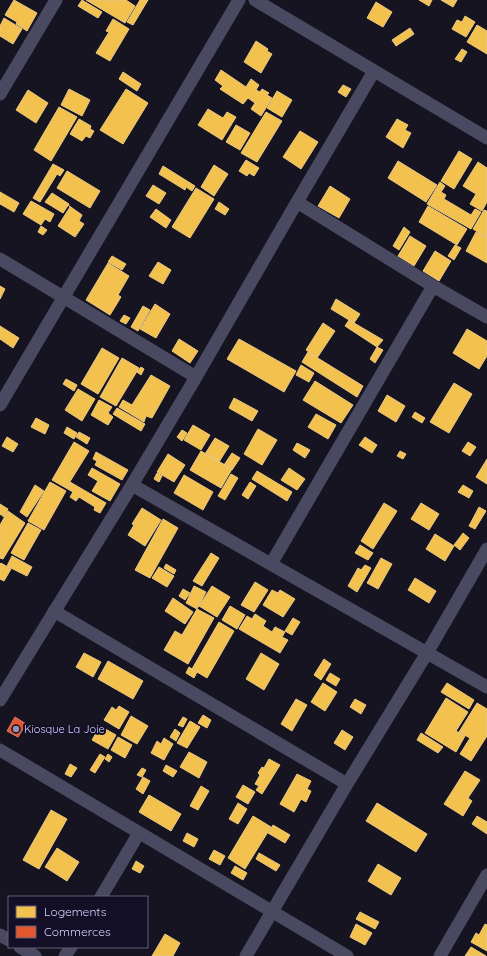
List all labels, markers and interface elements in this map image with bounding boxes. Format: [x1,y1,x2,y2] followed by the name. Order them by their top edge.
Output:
[24,722,105,736] place label: Kiosque La Joie
[11,724,21,734] marker: Kiosque La Joie
[8,896,148,948] legend
[44,904,107,919] text: Logements
[44,924,111,939] text: Commerces

